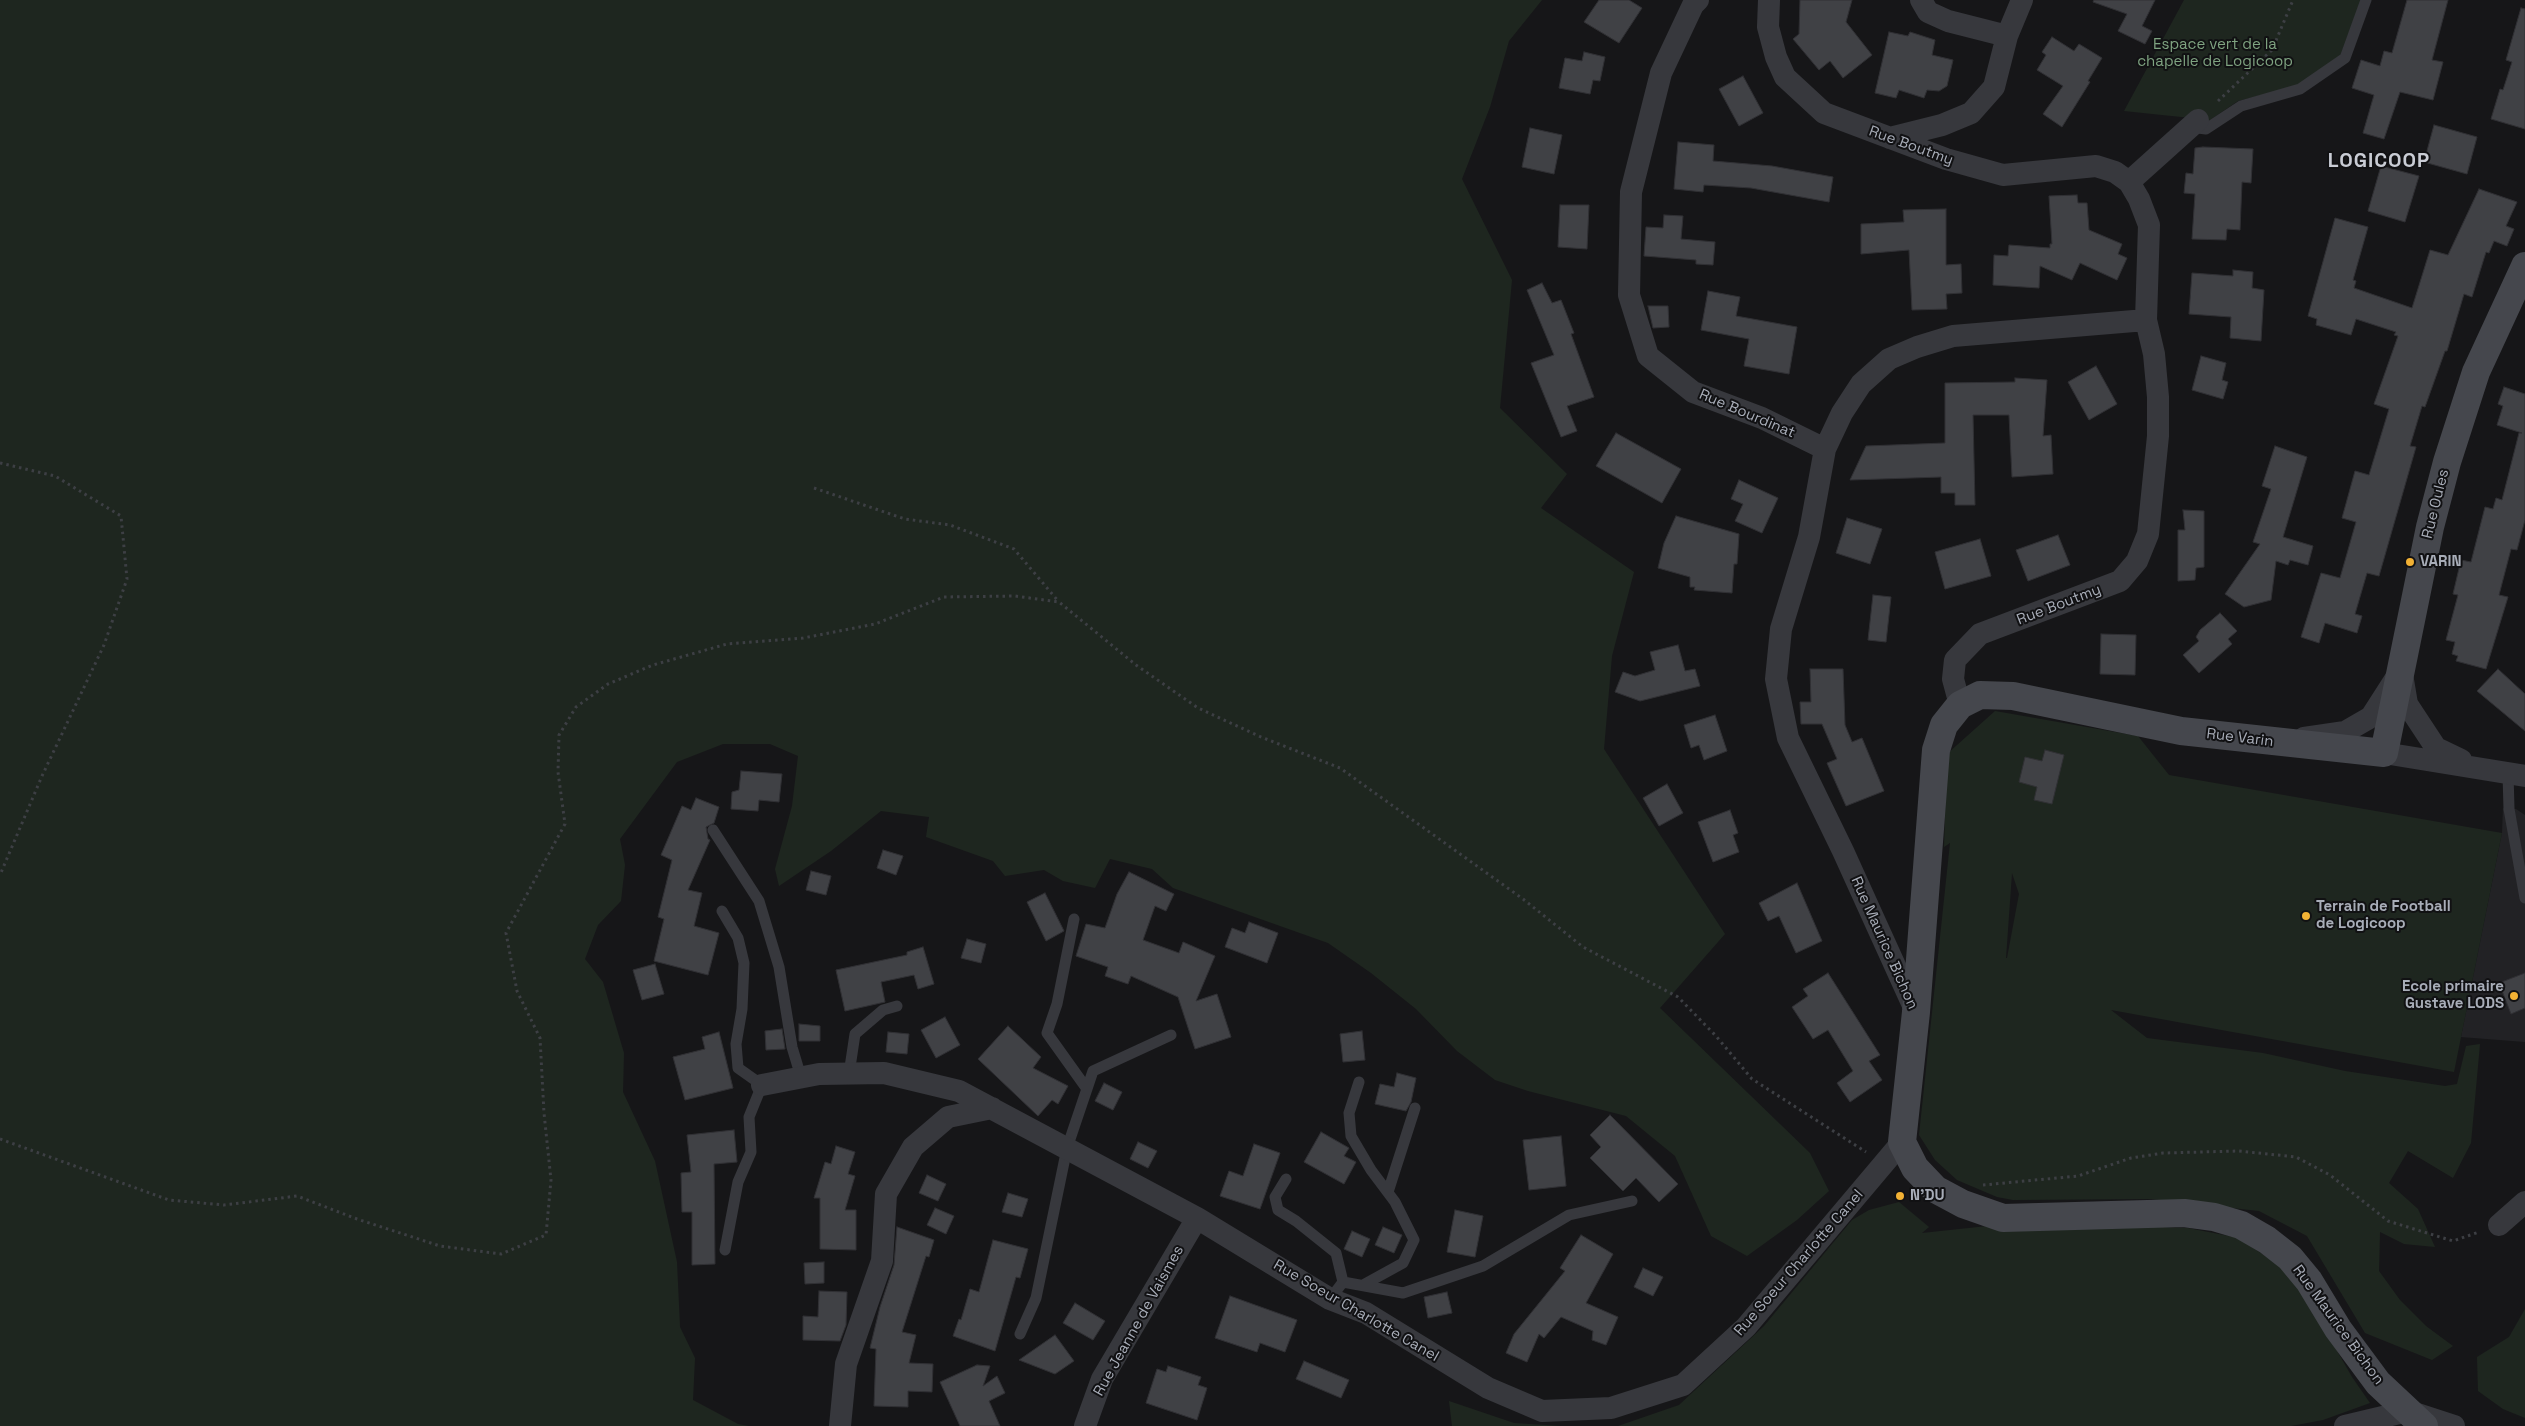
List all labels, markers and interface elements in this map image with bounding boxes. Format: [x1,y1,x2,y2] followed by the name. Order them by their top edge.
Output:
[2137,36,2293,71] park label: Espace vert de la chapelle de Logicoop
[1866,122,1956,170] street label: Rue Boutmy
[2327,150,2431,174] district label: LOGICOOP
[1696,386,1798,442] street label: Rue Bourdinat
[2419,467,2453,541] street label: Rue Oules
[2420,553,2462,571] place label: VARIN
[2404,556,2416,568] marker: VARIN
[2014,581,2104,629] street label: Rue Boutmy
[2206,725,2274,751] street label: Rue Varin
[1847,874,1921,1012] street label: Rue Maurice Bichon
[2316,898,2451,933] place label: Terrain de Football de Logicoop
[2300,910,2312,922] marker: Terrain de Football de Logicoop
[2402,978,2504,1013] place label: Ecole primaire Gustave LODS
[2508,990,2520,1002] marker: Ecole primaire Gustave LODS
[1731,1186,1867,1340] street label: Rue Soeur Charlotte Canel
[1910,1187,1945,1205] place label: N'DU
[1894,1190,1906,1202] marker: N'DU
[1090,1242,1188,1400] street label: Rue Jeanne de Vaismes
[1270,1256,1442,1366] street label: Rue Soeur Charlotte Canel
[2289,1262,2387,1388] street label: Rue Maurice Bichon

